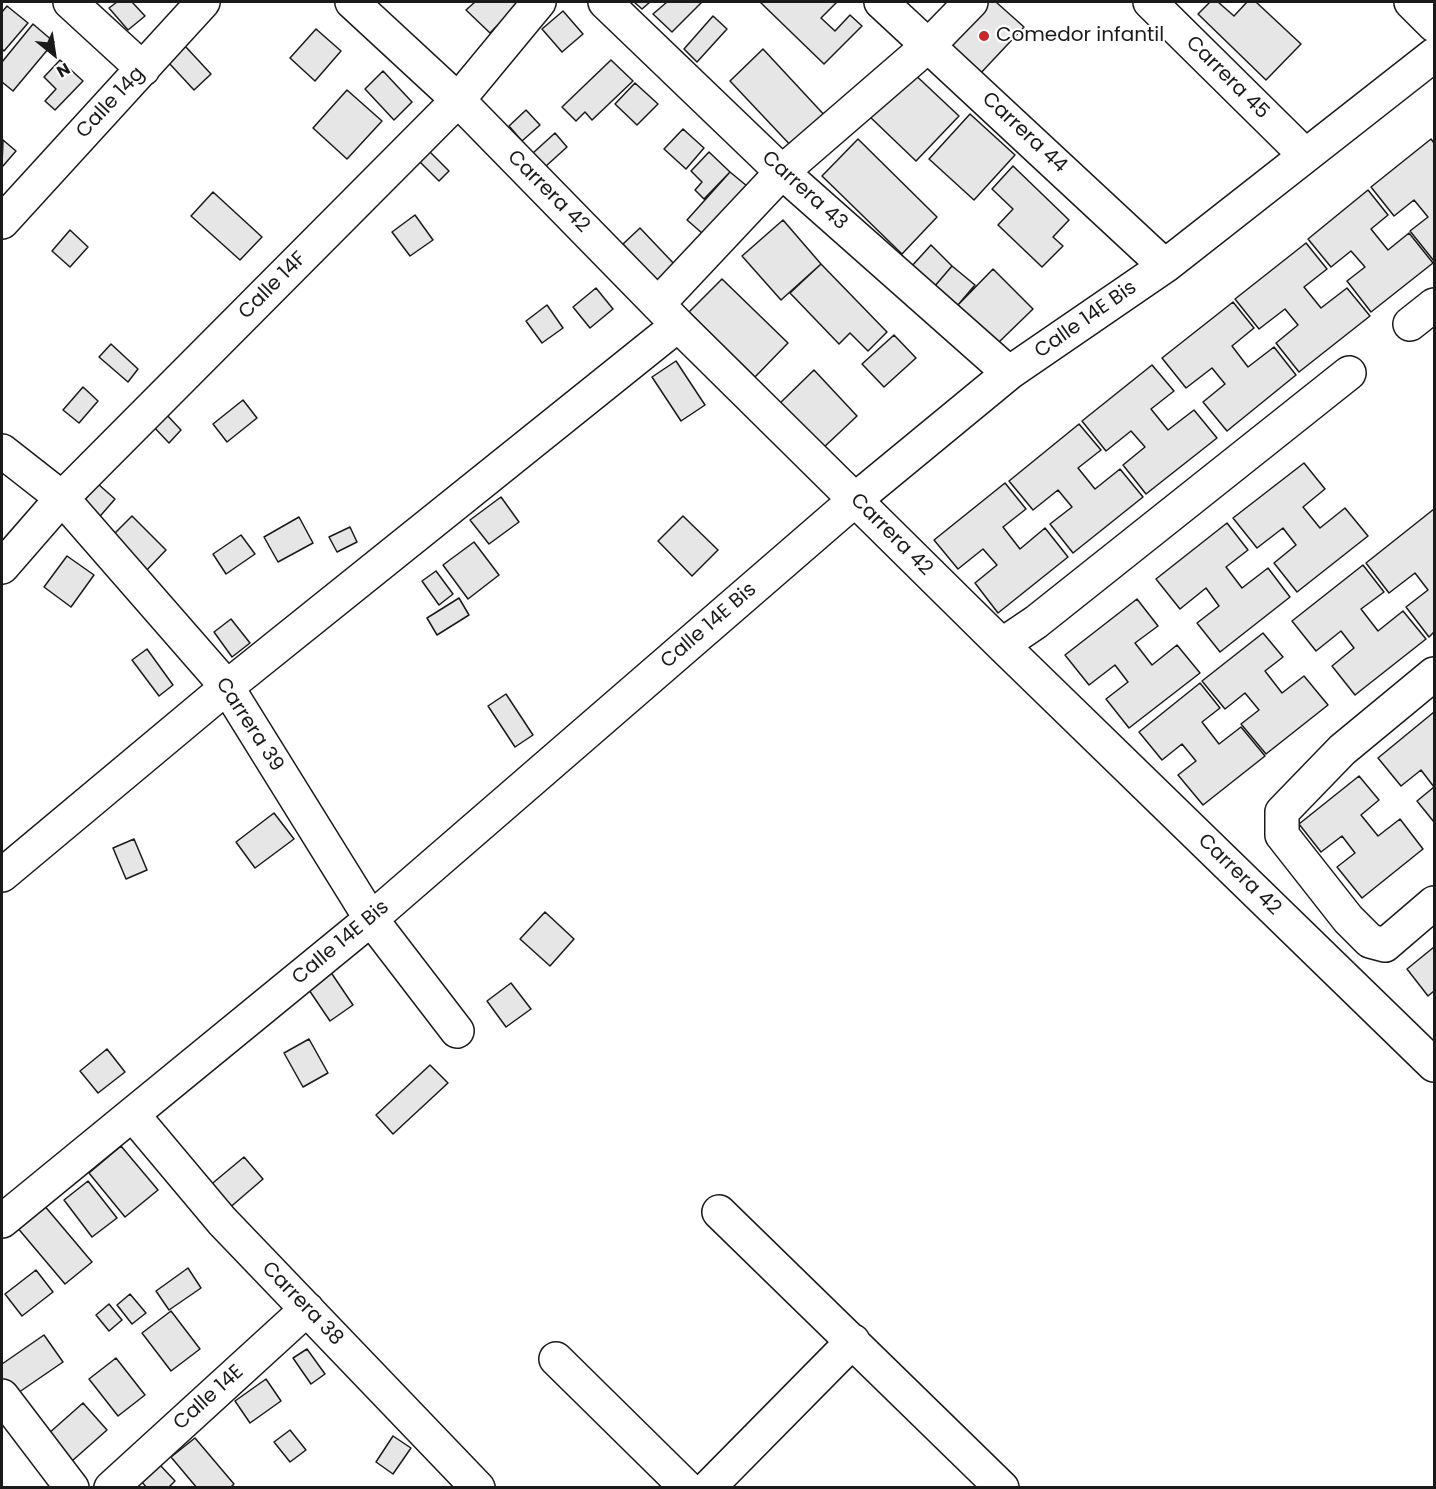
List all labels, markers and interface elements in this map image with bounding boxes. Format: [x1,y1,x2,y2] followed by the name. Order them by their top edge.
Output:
[24,24,84,84] north arrow
[996,24,1164,48] place label: Comedor infantil
[977,29,991,43] marker: Comedor infantil
[1180,31,1274,125] street label: Carrera 45
[52,57,74,83] text: N
[72,62,150,144] street label: Calle 14g
[976,87,1072,179] street label: Carrera 44
[502,146,594,238] street label: Carrera 42
[756,146,852,236] street label: Carrera 43
[234,247,312,325] street label: Calle 14F
[1030,276,1142,364] street label: Calle 14E Bis
[845,489,937,581] street label: Carrera 42
[656,578,762,674] street label: Calle 14E Bis
[210,674,288,776] street label: Carrera 39
[1192,829,1286,921] street label: Carrera 42
[288,896,394,990] street label: Calle 14E Bis
[256,1257,348,1351] street label: Carrera 38
[169,1360,249,1436] street label: Calle 14E

